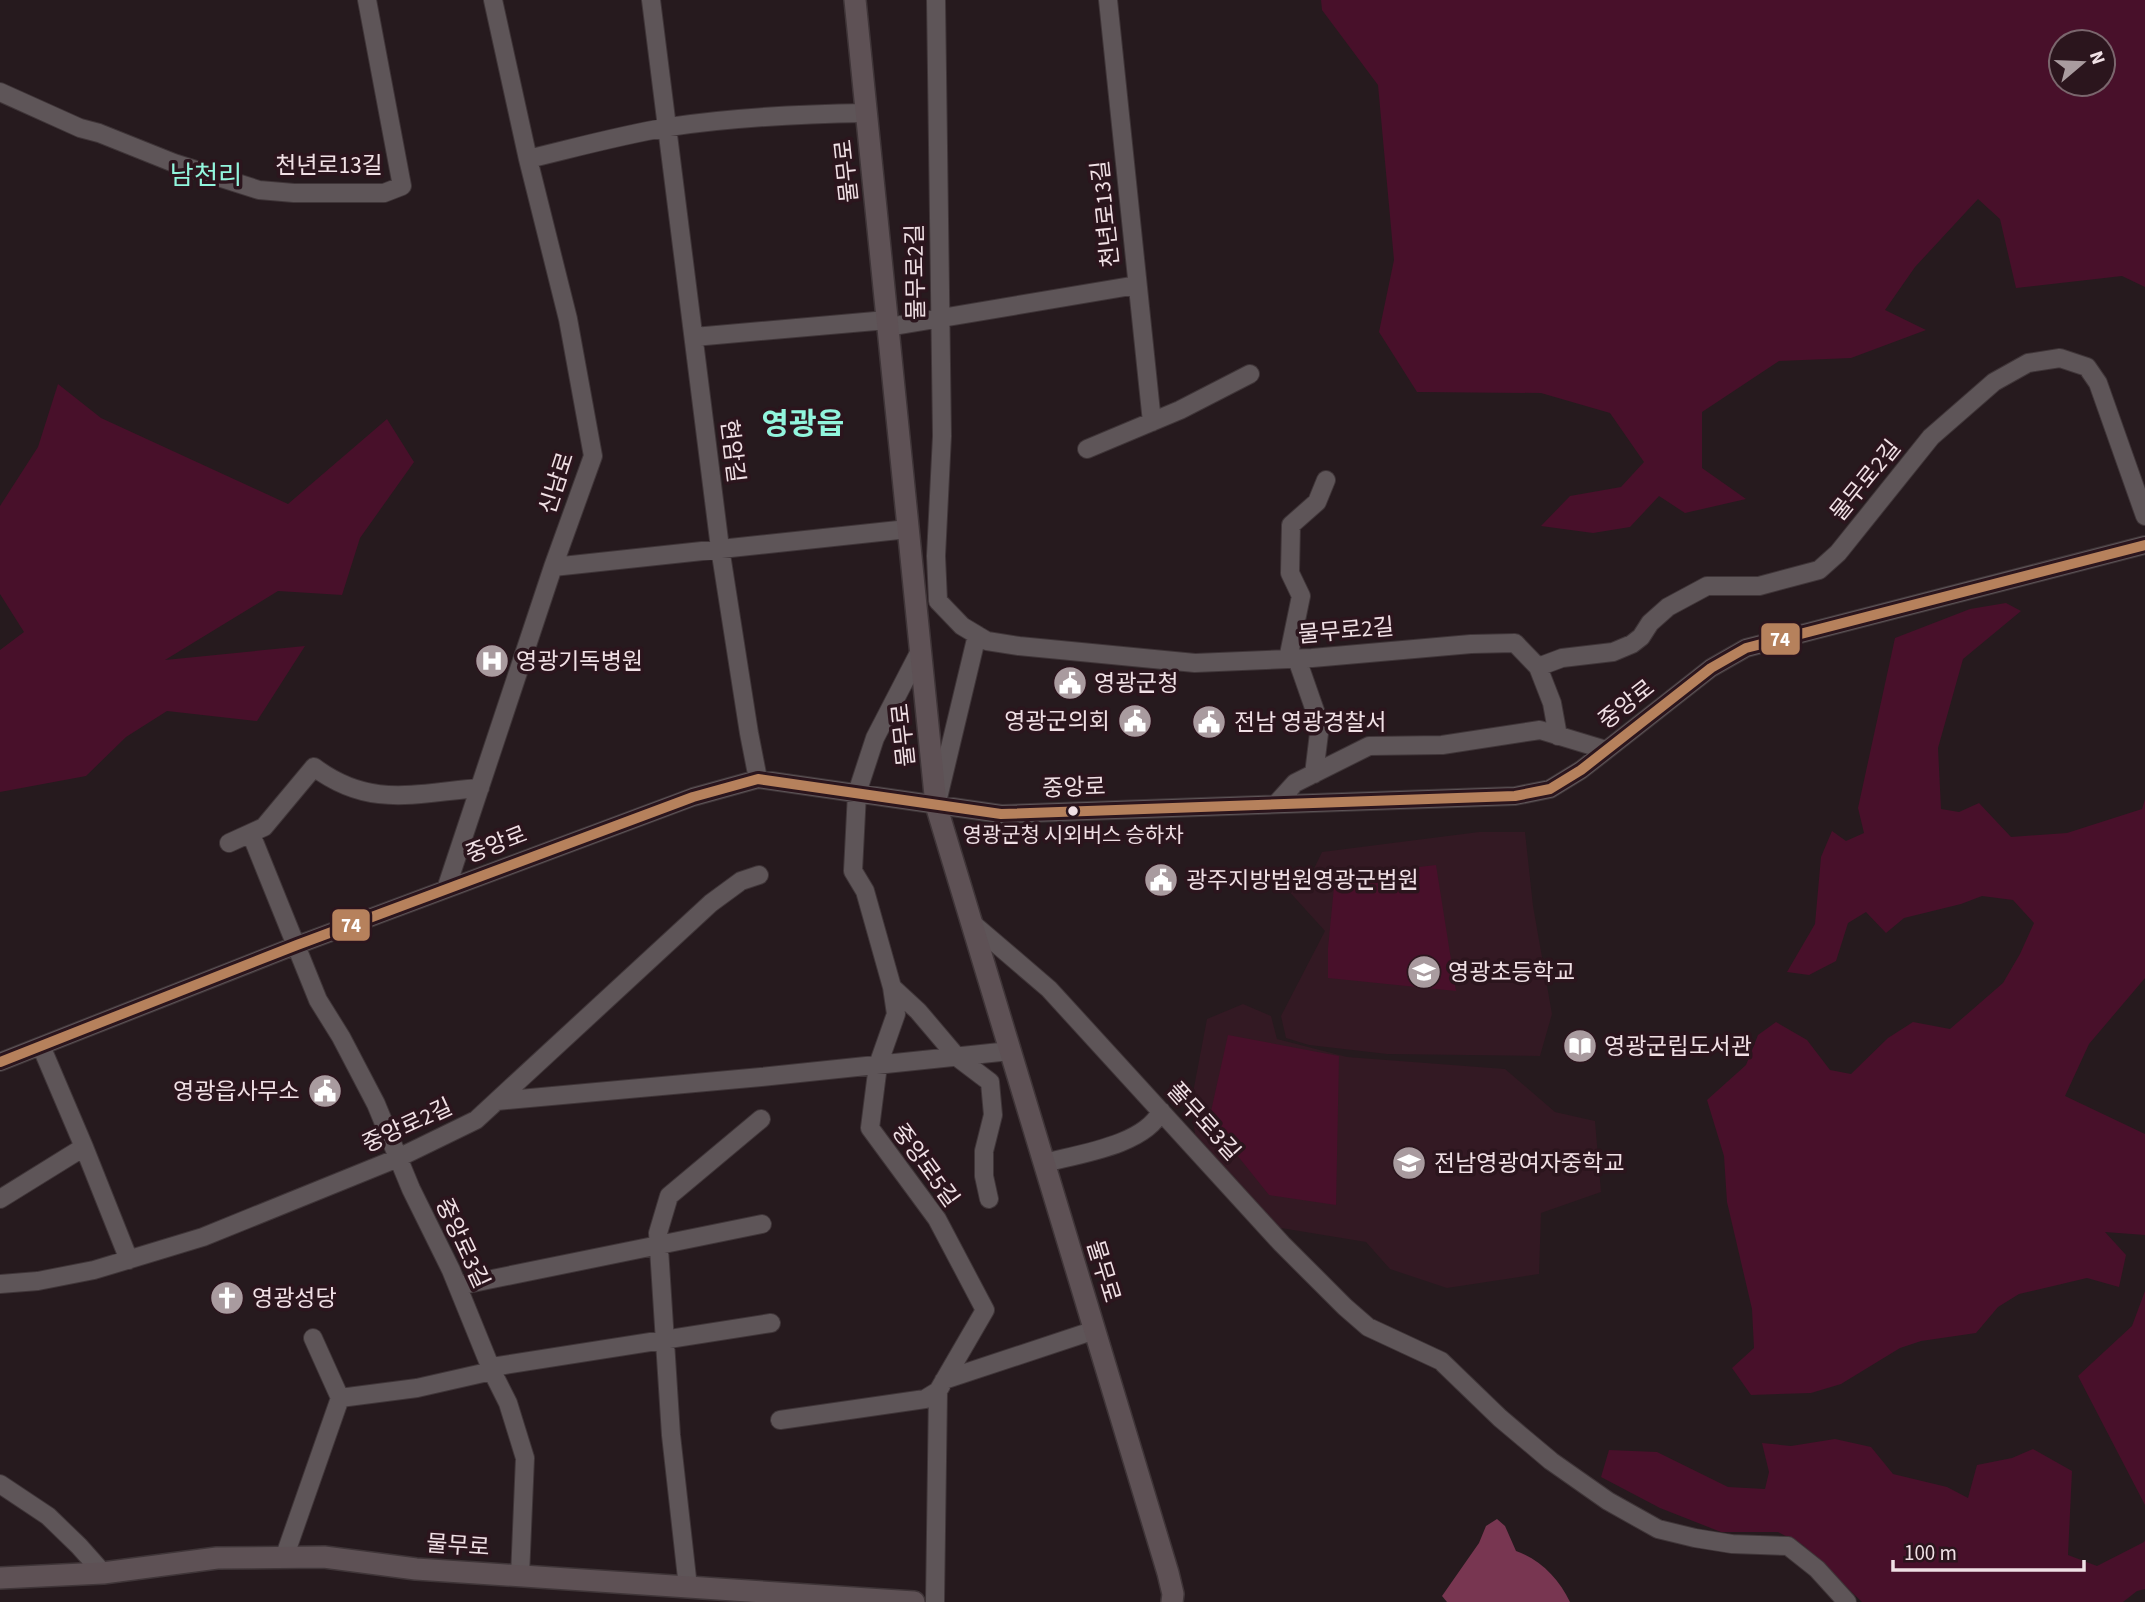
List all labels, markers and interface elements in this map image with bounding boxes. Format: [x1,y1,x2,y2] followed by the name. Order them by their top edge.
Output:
[2047,28,2117,98] north arrow
[2082,48,2111,68] text: N
[827,138,866,204] street label: 물무로
[275,149,383,182] street label: 천년로13길
[170,157,242,194] district label: 남천리
[1083,159,1128,269] street label: 천년로13길
[898,224,933,320] street label: 물무로2길
[762,403,844,446] district label: 영광읍
[712,418,753,485] street label: 현암길
[1822,433,1908,528] street label: 물무로2길
[531,448,582,518] street label: 신남로
[1297,610,1395,651] street label: 물무로2길
[1760,622,1801,656] line badge: 74
[1770,627,1790,654] text: 74
[473,642,511,680] hospital icon: 영광기독병원
[516,645,643,678] place label: 영광기독병원
[1051,664,1089,702] public building icon: 영광군청
[1094,667,1179,700] place label: 영광군청
[1591,672,1661,737] street label: 중앙로
[884,702,923,768] street label: 물무로
[1116,702,1154,740] public building icon: 영광군의회
[1190,703,1228,741] public building icon: 전남 영광경찰서
[1004,705,1110,738] place label: 영광군의회
[1234,706,1387,739] place label: 전남 영광경찰서
[1042,770,1106,805] street label: 중앙로
[1066,804,1080,818] marker: 영광군청 시외버스 승하차
[461,818,532,871] street label: 중앙로
[963,820,1183,850] place label: 영광군청 시외버스 승하차
[1142,861,1180,899] public building icon: 광주지방법원영광군법원
[1186,864,1419,897] place label: 광주지방법원영광군법원
[331,908,371,942] line badge: 74
[341,913,361,940] text: 74
[1405,953,1443,991] school or university icon: 영광초등학교
[1448,956,1575,989] place label: 영광초등학교
[1561,1027,1599,1065] library icon: 영광군립도서관
[1604,1030,1752,1063] place label: 영광군립도서관
[306,1072,344,1110] public building icon: 영광읍사무소
[173,1075,300,1108] place label: 영광읍사무소
[1159,1075,1248,1168] street label: 풀무로3길
[357,1090,458,1161] street label: 중앙로2길
[884,1117,967,1214] street label: 중앙로5길
[1390,1144,1428,1182] school or university icon: 전남영광여자중학교
[1434,1147,1624,1180] place label: 전남영광여자중학교
[427,1193,498,1294] street label: 중앙로3길
[1078,1236,1129,1306] street label: 물무로
[208,1279,246,1317] church icon: 영광성당
[252,1282,337,1315] place label: 영광성당
[425,1527,491,1564] street label: 물무로
[1893,1528,2084,1572] scale bar
[1904,1538,1957,1568] text: 100 m

